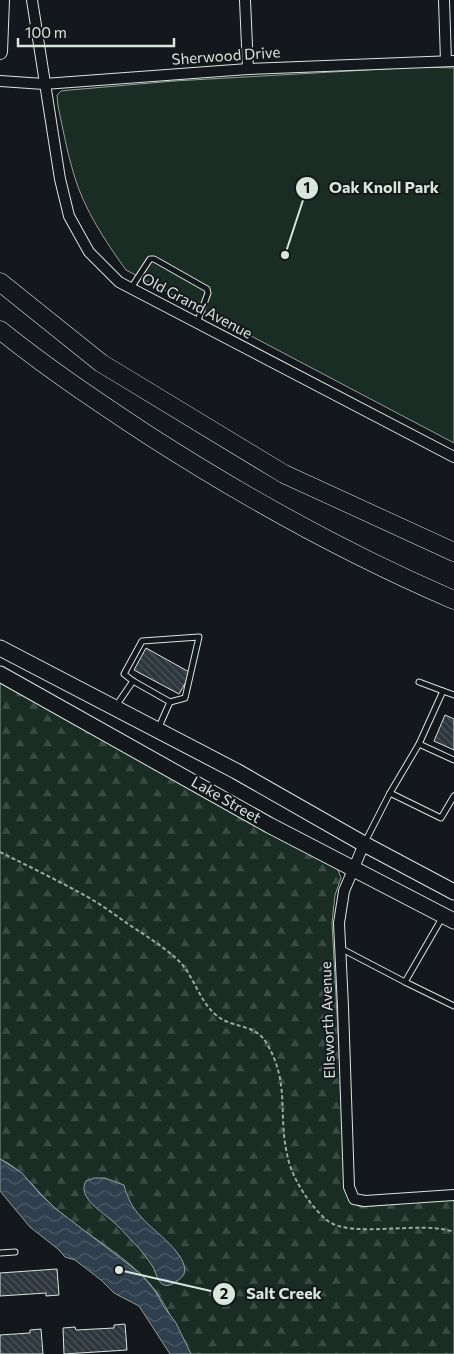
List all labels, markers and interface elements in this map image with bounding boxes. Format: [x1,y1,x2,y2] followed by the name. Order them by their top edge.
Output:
[18,15,174,47] scale bar
[25,23,67,41] text: 100 m
[171,42,281,68] street label: Sherwood Drive
[294,172,449,203] callout: Oak Knoll Park
[329,177,440,196] text: Oak Knoll Park
[304,178,310,196] text: 1
[139,268,256,342] street label: Old Grand Avenue
[188,772,265,826] street label: Lake Street
[316,961,338,1079] street label: Ellsworth Avenue
[212,1278,332,1309] callout: Salt Creek
[246,1283,323,1302] text: Salt Creek
[220,1284,228,1302] text: 2

